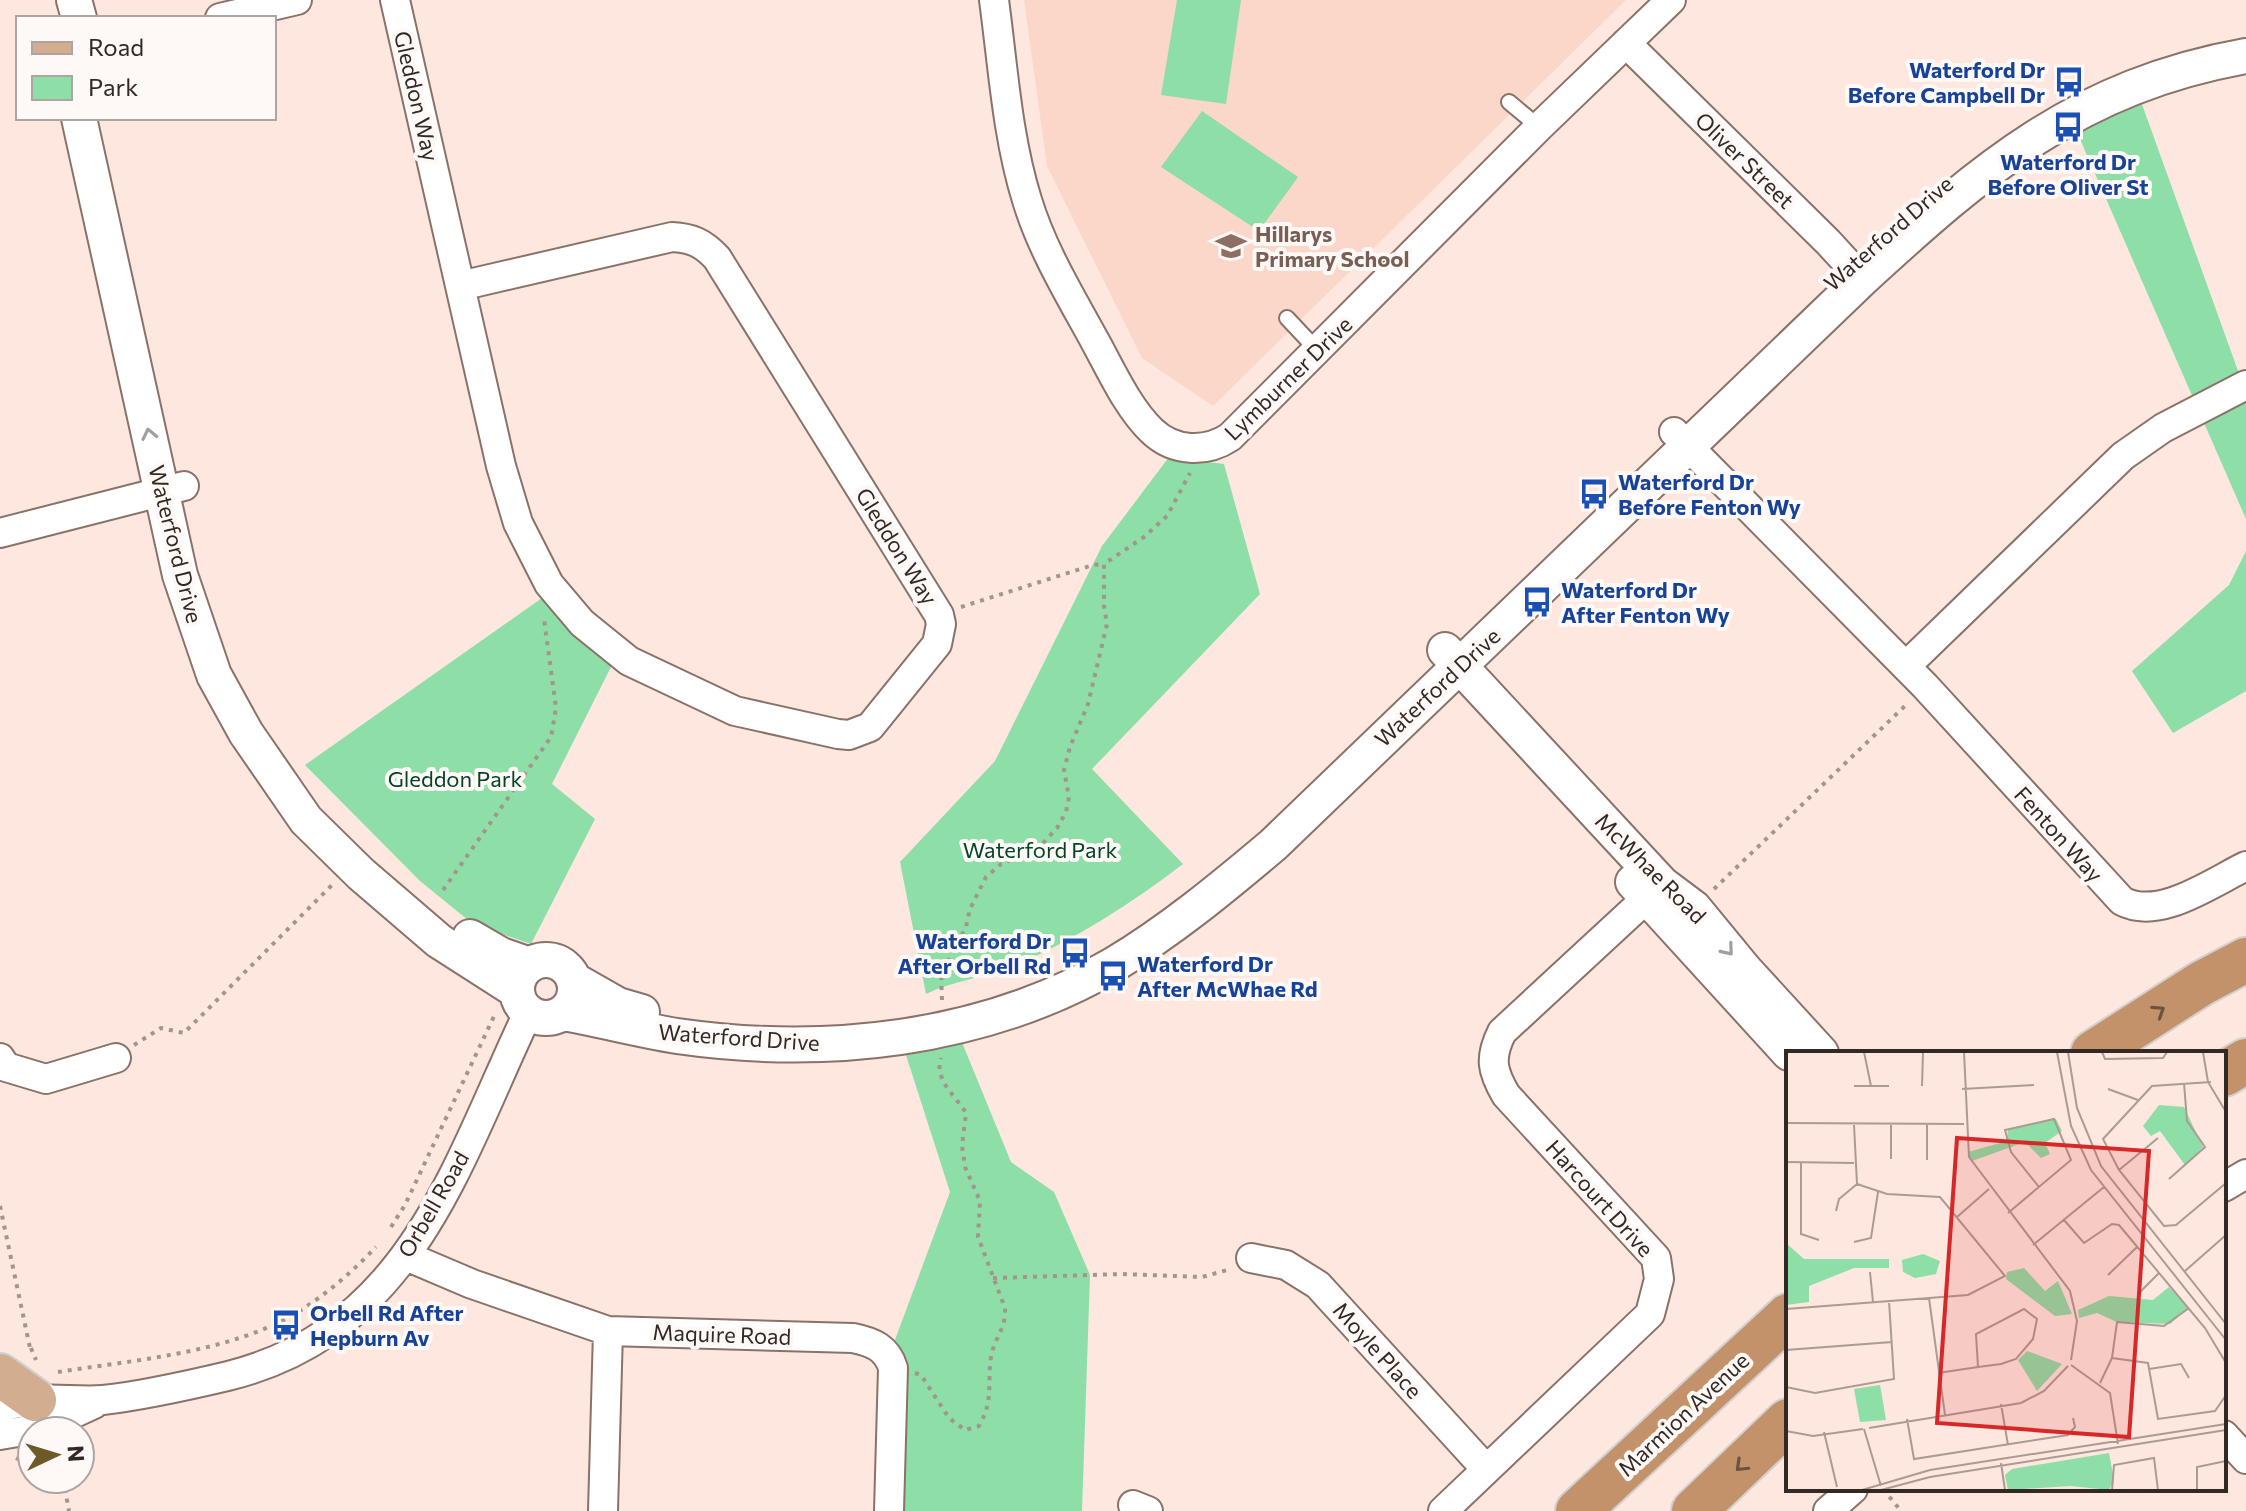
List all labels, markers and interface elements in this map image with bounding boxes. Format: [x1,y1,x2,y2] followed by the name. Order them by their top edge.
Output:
[16,16,276,120] legend
[389,28,445,164] street label: Gleddon Way
[88,32,144,61] text: Road
[1848,56,2045,108] place label: Waterford Dr Before Campbell Dr
[2052,65,2086,99] bus stop icon: Waterford Dr Before Campbell Dr
[88,72,138,101] text: Park
[1690,106,1800,214] street label: Oliver Street
[2051,110,2085,144] bus stop icon: Waterford Dr Before Oliver St
[1987,148,2149,200] place label: Waterford Dr Before Oliver St
[1818,170,1958,296] street label: Waterford Drive
[1255,220,1410,272] place label: Hillarys Primary School
[1214,229,1248,263] school or university icon: Hillarys Primary School
[1219,310,1357,446] street label: Lymburner Drive
[141,428,158,442] one-way arrow
[143,462,209,626] street label: Waterford Drive
[1618,468,1801,520] place label: Waterford Dr Before Fenton Wy
[1577,477,1611,511] bus stop icon: Waterford Dr Before Fenton Wy
[850,483,944,609] street label: Gleddon Way
[1561,576,1730,628] place label: Waterford Dr After Fenton Wy
[1520,585,1554,619] bus stop icon: Waterford Dr After Fenton Wy
[1369,622,1505,752] street label: Waterford Drive
[388,765,522,792] park label: Gleddon Park
[2009,781,2109,887] street label: Fenton Way
[1590,807,1712,929] street label: McWhae Road
[963,836,1117,863] park label: Waterford Park
[897,927,1051,979] place label: Waterford Dr After Orbell Rd
[1058,936,1092,970] bus stop icon: Waterford Dr After Orbell Rd
[1719,941,1733,956] one-way arrow
[1137,950,1318,1002] place label: Waterford Dr After McWhae Rd
[1096,959,1130,993] bus stop icon: Waterford Dr After McWhae Rd
[2150,1005,2165,1020] one-way arrow
[657,1018,821,1056] street label: Waterford Drive
[1786,1051,2226,1491] inset map
[1540,1134,1660,1262] street label: Harcourt Drive
[392,1146,474,1262] street label: Orbell Road
[1328,1296,1428,1404] street label: Moyle Place
[310,1299,464,1351] place label: Orbell Rd After Hepburn Av
[269,1308,303,1342] bus stop icon: Orbell Rd After Hepburn Av
[652,1318,792,1350] street label: Maquire Road
[1612,1346,1754,1482] street label: Marmion Avenue
[16,1415,96,1495] north arrow
[62,1444,90,1463] text: N
[1736,1457,1750,1471] one-way arrow

